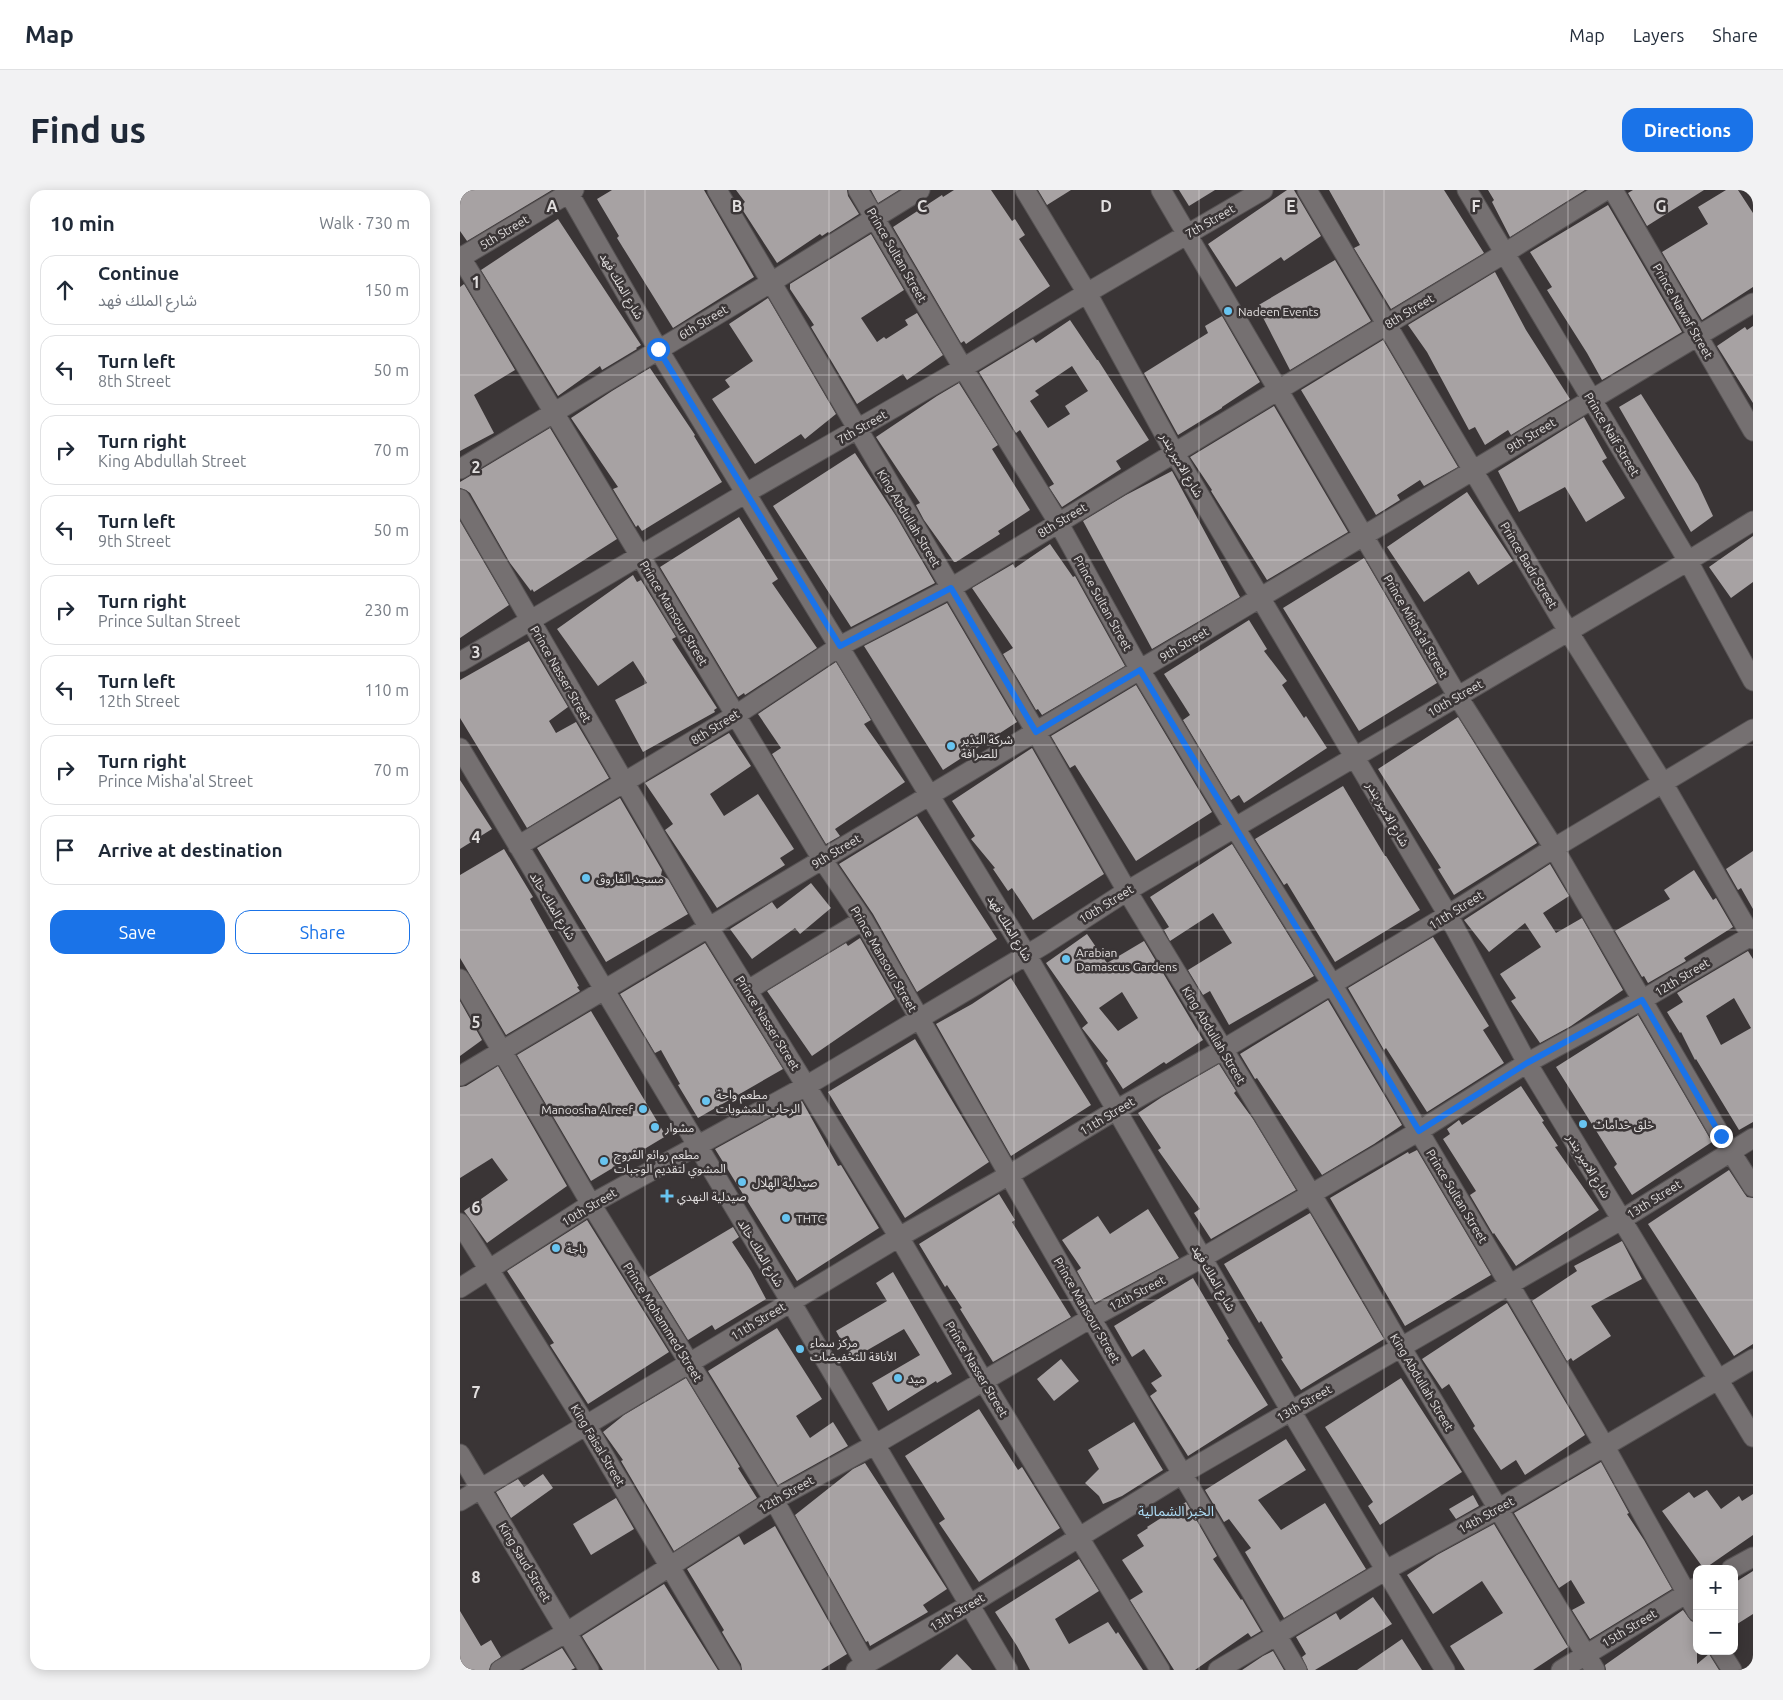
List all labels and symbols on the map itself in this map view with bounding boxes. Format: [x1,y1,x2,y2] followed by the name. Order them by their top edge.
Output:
[546,197,558,215] text: A
[732,197,742,215] text: B
[917,197,927,215] text: C
[1100,197,1112,215] text: D
[1286,197,1296,215] text: E
[1472,197,1481,215] text: F
[1655,197,1667,215] text: G
[1183,202,1237,240] street label: 7th Street
[865,206,929,305] street label: Prince Sultan Street
[477,212,531,252] street label: 5th Street
[595,251,646,323] street label: شارع الملك فهد
[1651,261,1716,361] street label: Prince Nawaf Street
[471,273,481,291] text: 1
[1382,291,1436,331] street label: 8th Street
[676,302,730,342] street label: 6th Street
[1222,305,1234,317] marker: Nadeen Events
[1238,305,1318,318] place label: Nadeen Events
[647,338,670,361] route start
[1582,390,1642,478] street label: Prince Naif Street
[835,408,889,446] street label: 7th Street
[1504,415,1558,455] street label: 9th Street
[1155,430,1206,501] street label: شارع الامير بندر
[471,458,481,476] text: 2
[875,467,943,569] street label: King Abdullah Street
[1035,500,1089,540] street label: 8th Street
[1498,520,1560,611] street label: Prince Badr Street
[1071,553,1135,653] street label: Prince Sultan Street
[638,558,711,668] street label: Prince Mansour Street
[1381,572,1451,680] street label: Prince Misha'al Street
[528,624,594,725] street label: Prince Nasser Street
[1157,624,1211,664] street label: 9th Street
[471,643,481,661] text: 3
[1425,677,1485,719] street label: 10th Street
[688,707,742,747] street label: 8th Street
[960,733,1013,761] place label: شركة النذير للصرافة
[945,740,957,752] marker: شركة النذير للصرافة
[1361,779,1412,850] street label: شارع الامير بندر
[471,828,481,846] text: 4
[809,831,863,871] street label: 9th Street
[525,870,578,944] street label: شارع الملك خالد
[580,872,592,884] marker: مسجد الفاروق
[596,872,664,886] place label: مسجد الفاروق
[1077,882,1136,926] street label: 10th Street
[1427,888,1486,932] street label: 11th Street
[983,893,1035,965] street label: شارع الملك فهد
[848,904,920,1014] street label: Prince Mansour Street
[1076,946,1177,973] place label: Arabian Damascus Gardens
[1060,953,1072,965] marker: Arabian Damascus Gardens
[1652,955,1712,998] street label: 12th Street
[734,973,803,1073] street label: Prince Nasser Street
[1180,984,1248,1086] street label: King Abdullah Street
[471,1013,481,1031] text: 5
[716,1088,800,1116] place label: مطعم واحة الرحاب للمشويات
[1077,1094,1137,1137] street label: 11th Street
[700,1095,712,1107] marker: مطعم واحة الرحاب للمشويات
[541,1103,633,1116] place label: Manoosha Alreef
[637,1103,649,1115] marker: Manoosha Alreef
[1577,1118,1589,1130] marker: خلق خدامات
[1593,1118,1654,1133] place label: خلق خدامات
[649,1121,661,1133] marker: مشوار
[664,1121,694,1135] place label: مشوار
[1710,1125,1733,1148] route end
[1562,1131,1613,1202] street label: شارع الامير بندر
[1424,1147,1490,1245] street label: Prince Sultan Street
[614,1148,726,1178] place label: مطعم روائع الفروج المشوي لتقديم الوجبات
[598,1155,610,1167] marker: مطعم روائع الفروج المشوي لتقديم الوجبات
[736,1176,748,1188] marker: صيدلية الهلال
[752,1176,818,1190] place label: صيدلية الهلال
[1625,1177,1684,1221] street label: 13th Street
[559,1185,619,1228] street label: 10th Street
[661,1190,673,1202] marker: صيدلية النهدي
[677,1190,747,1206] place label: صيدلية النهدي
[471,1198,481,1216] text: 6
[780,1212,792,1224] marker: THTC
[796,1212,826,1225] place label: THTC
[733,1217,786,1291] street label: شارع الملك خالد
[550,1242,562,1254] marker: باجة
[566,1242,586,1256] place label: باجة
[1187,1243,1238,1315] street label: شارع الملك فهد
[1051,1255,1123,1365] street label: Prince Mansour Street
[621,1260,705,1384] street label: Prince Mohammed Street
[1107,1273,1167,1313] street label: 12th Street
[728,1299,788,1342] street label: 11th Street
[943,1319,1011,1419] street label: Prince Nasser Street
[1388,1331,1456,1433] street label: King Abdullah Street
[810,1336,897,1364] place label: مركز سماء الأناقة للتخفيضات
[794,1343,806,1355] marker: مركز سماء الأناقة للتخفيضات
[892,1372,904,1384] marker: ميد
[908,1372,925,1386] place label: ميد
[1274,1382,1334,1424] street label: 13th Street
[471,1383,481,1401] text: 7
[569,1402,628,1488] street label: King Faisal Street
[756,1473,816,1515] street label: 12th Street
[1456,1494,1516,1536] street label: 14th Street
[1138,1503,1214,1520] district label: الخبر الشمالية
[496,1520,554,1604] street label: King Saud Street
[471,1568,481,1586] text: 8
[927,1590,987,1633] street label: 13th Street
[1599,1606,1659,1649] street label: 15th Street

